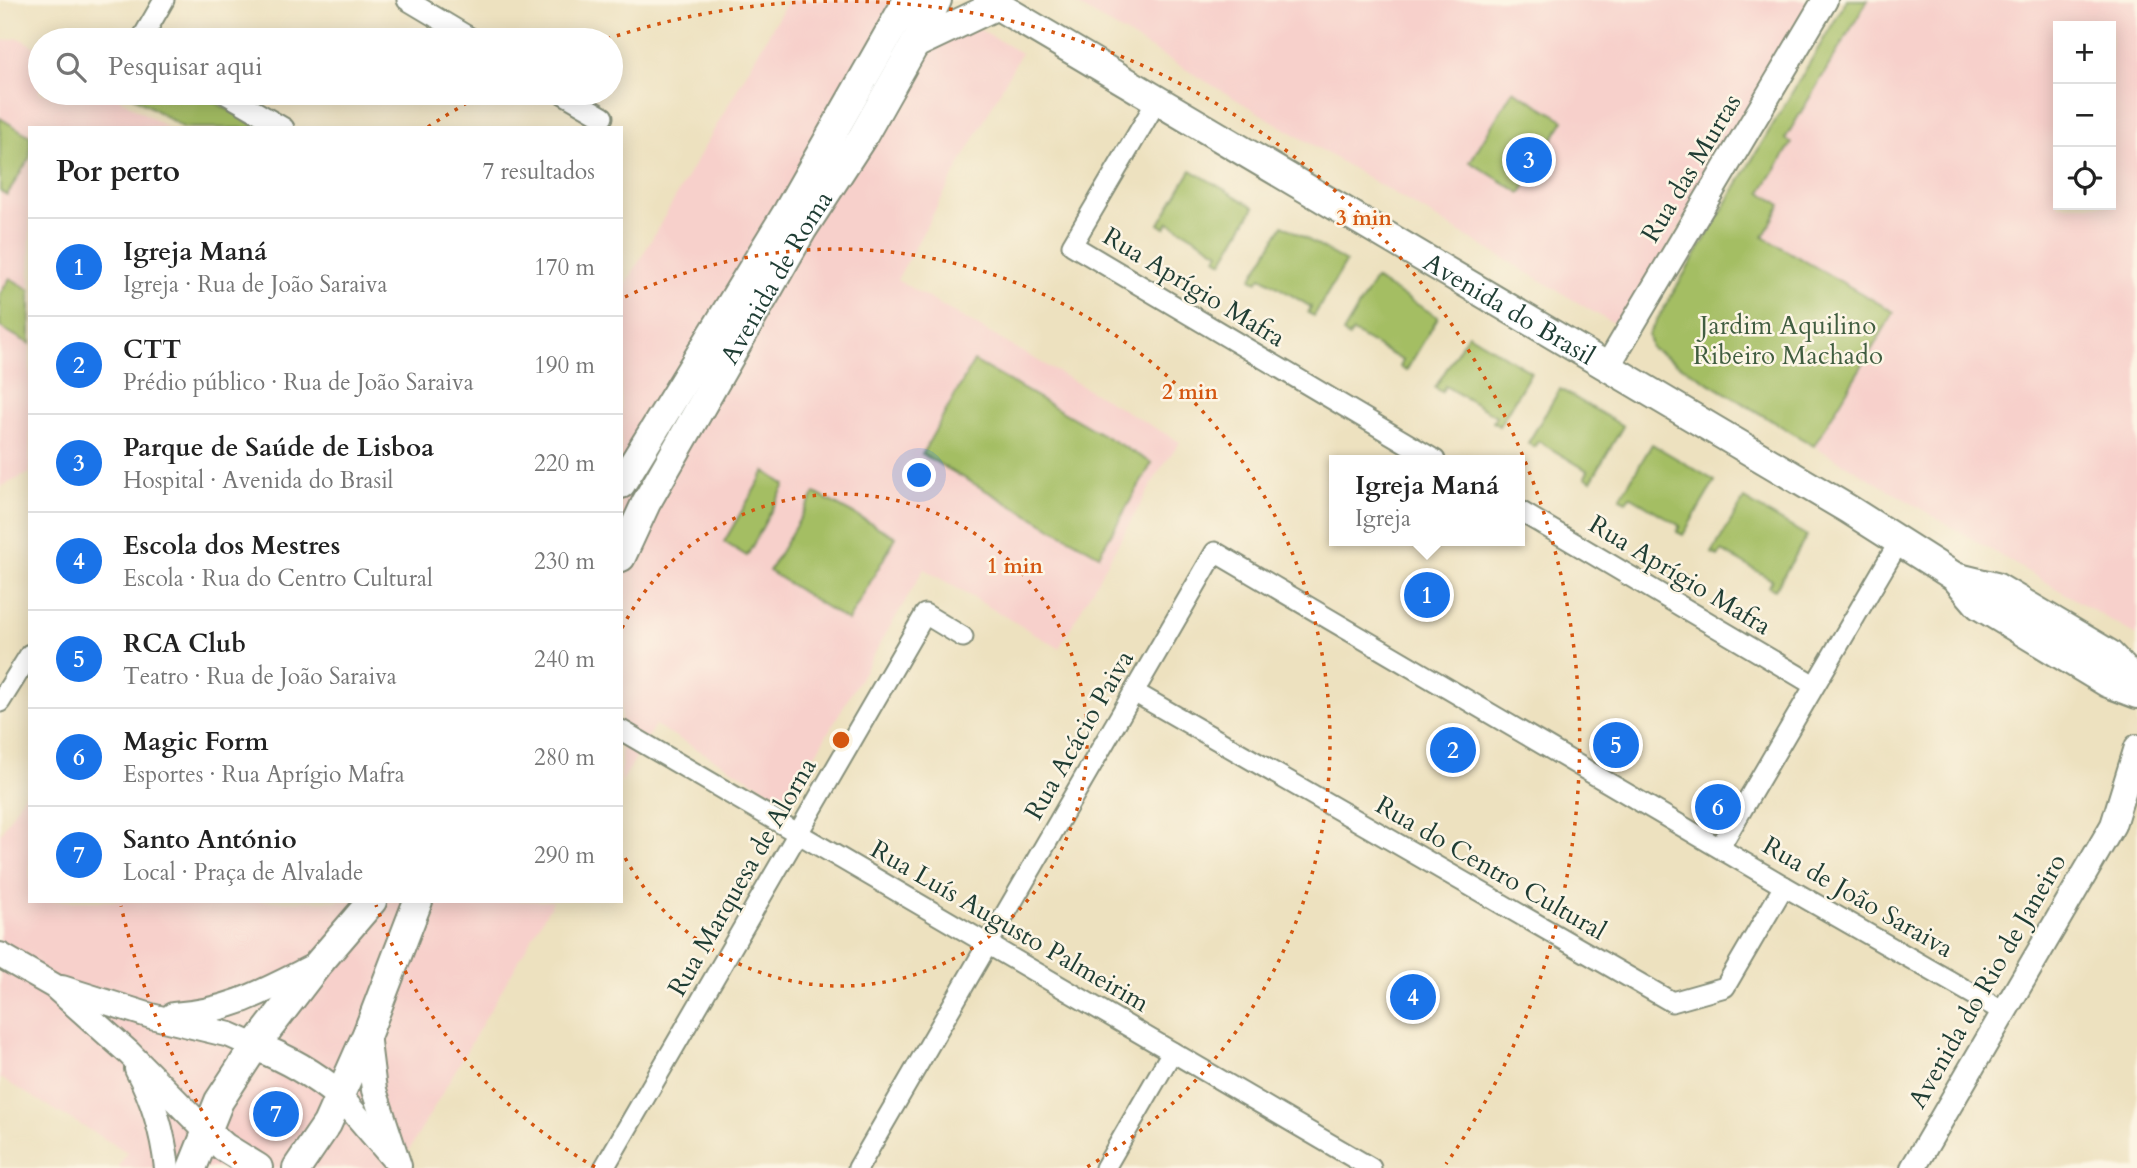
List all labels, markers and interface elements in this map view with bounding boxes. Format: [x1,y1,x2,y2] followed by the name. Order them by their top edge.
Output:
[2053,21,2116,210] map controls
[2053,21,2116,84] button: +
[28,28,623,105] search box
[52,48,90,86] icon: search
[108,49,263,84] text: Pesquisar aqui
[2053,84,2116,147] button: −
[1633,87,1749,249] street label: Rua das Murtas
[1506,134,1552,186] pin: 3
[2053,147,2116,210] button: locate
[56,151,180,192] text: Por perto
[482,156,595,187] text: 7 resultados
[712,184,841,370] street label: Avenida de Roma
[1336,204,1392,233] text: 3 min
[1096,219,1292,355] street label: Rua Aprígio Mafra
[123,234,267,269] text: Igreja Maná
[1417,244,1602,373] street label: Avenida do Brasil
[73,252,85,283] text: 1
[534,252,595,283] text: 170 m
[123,269,387,300] text: Igreja · Rua de João Saraiva
[1693,308,1883,373] park label: Jardim Aquilino Ribeiro Machado
[123,332,181,367] text: CTT
[73,350,85,381] text: 2
[534,350,595,381] text: 190 m
[123,367,474,398] text: Prédio público · Rua de João Saraiva
[1162,378,1218,407] text: 2 min
[123,430,434,465] text: Parque de Saúde de Lisboa
[73,448,85,479] text: 3
[534,448,595,479] text: 220 m
[1329,455,1525,546] popup
[902,458,936,492] your location
[123,465,393,496] text: Hospital · Avenida do Brasil
[1355,468,1499,503] text: Igreja Maná
[1355,503,1411,534] text: Igreja
[1582,507,1778,643] street label: Rua Aprígio Mafra
[123,528,340,563] text: Escola dos Mestres
[73,546,85,577] text: 4
[534,546,595,577] text: 230 m
[987,552,1043,581] text: 1 min
[123,563,433,594] text: Escola · Rua do Centro Cultural
[1404,569,1450,621] pin: 1
[123,626,246,661] text: RCA Club
[73,644,85,675] text: 5
[534,644,595,675] text: 240 m
[1016,644,1142,826] street label: Rua Acácio Paiva
[123,661,397,692] text: Teatro · Rua de João Saraiva
[1593,719,1639,771] pin: 5
[123,724,268,759] text: Magic Form
[1430,724,1476,776] pin: 2
[829,728,853,752] centre of rings
[73,742,85,773] text: 6
[534,742,595,773] text: 280 m
[659,751,825,1003] street label: Rua Marquesa de Alorna
[123,759,405,790] text: Esportes · Rua Aprígio Mafra
[1695,781,1741,833] pin: 6
[1369,788,1613,949] street label: Rua do Centro Cultural
[123,822,297,857] text: Santo António
[1756,828,1960,966] street label: Rua de João Saraiva
[864,832,1156,1020] street label: Rua Luís Augusto Palmeirim
[73,840,85,871] text: 7
[534,840,595,871] text: 290 m
[1900,847,2074,1115] street label: Avenida do Rio de Janeiro
[123,857,363,888] text: Local · Praça de Alvalade
[1390,971,1436,1023] pin: 4
[253,1088,299,1140] pin: 7

